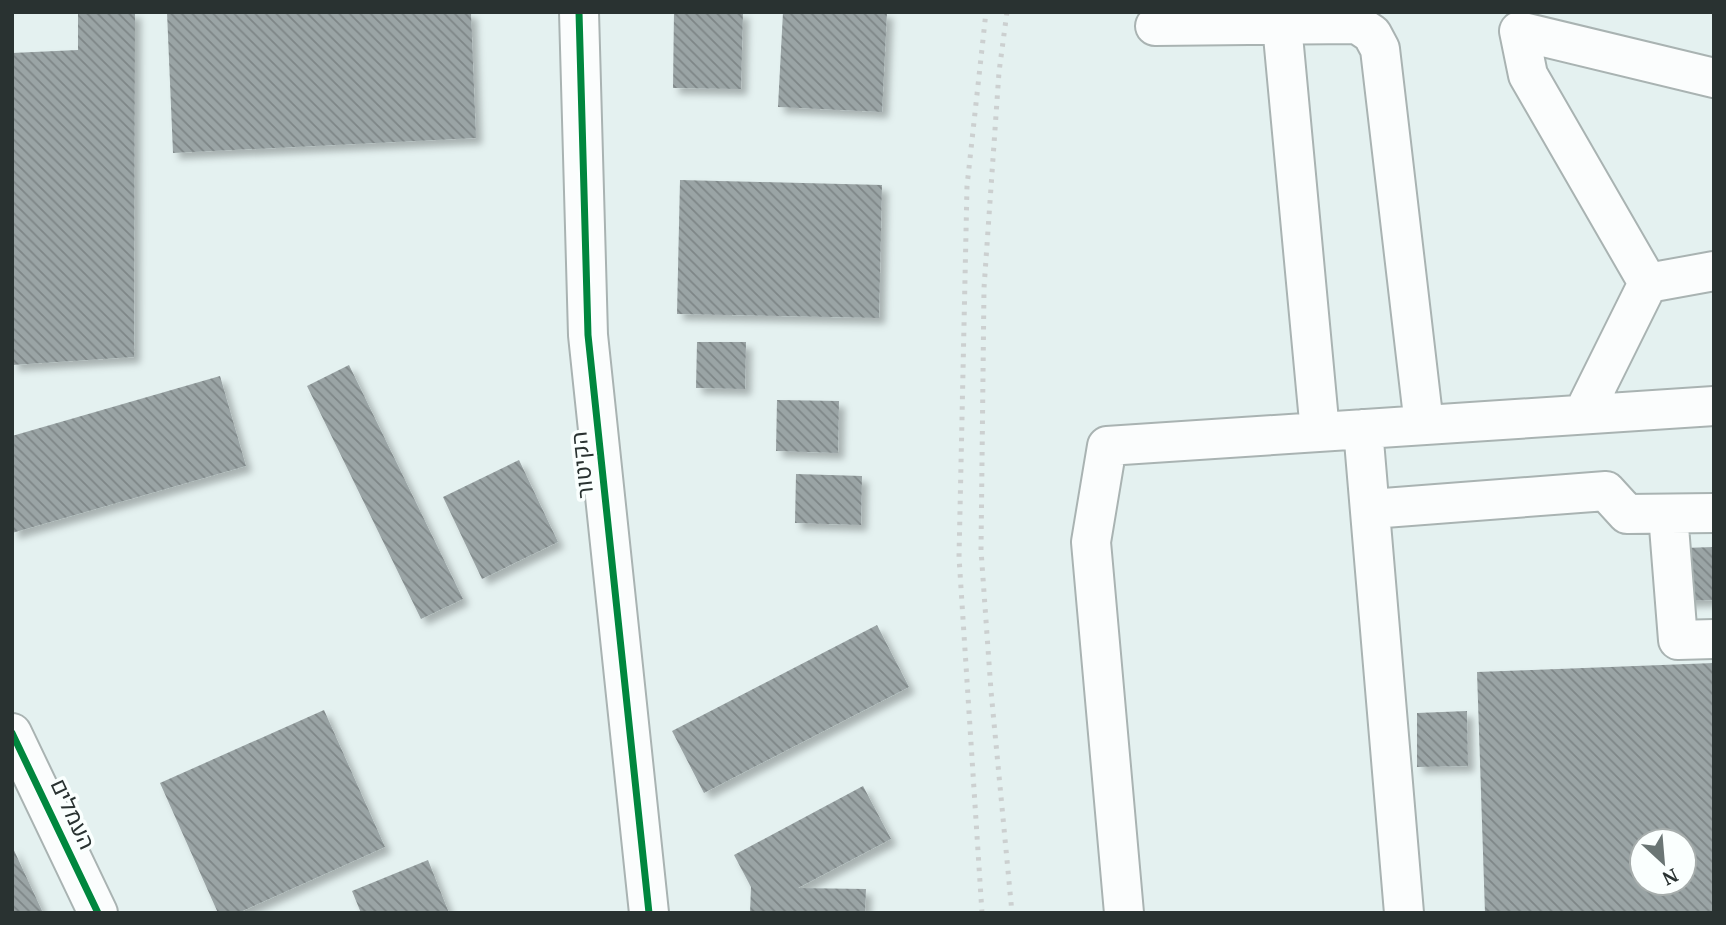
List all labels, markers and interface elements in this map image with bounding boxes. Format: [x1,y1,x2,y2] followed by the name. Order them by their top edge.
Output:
[563,430,600,500] street label: הקיטור
[44,773,103,854] street label: העמלים
[1628,827,1698,897] north arrow
[1658,863,1683,892] text: N

